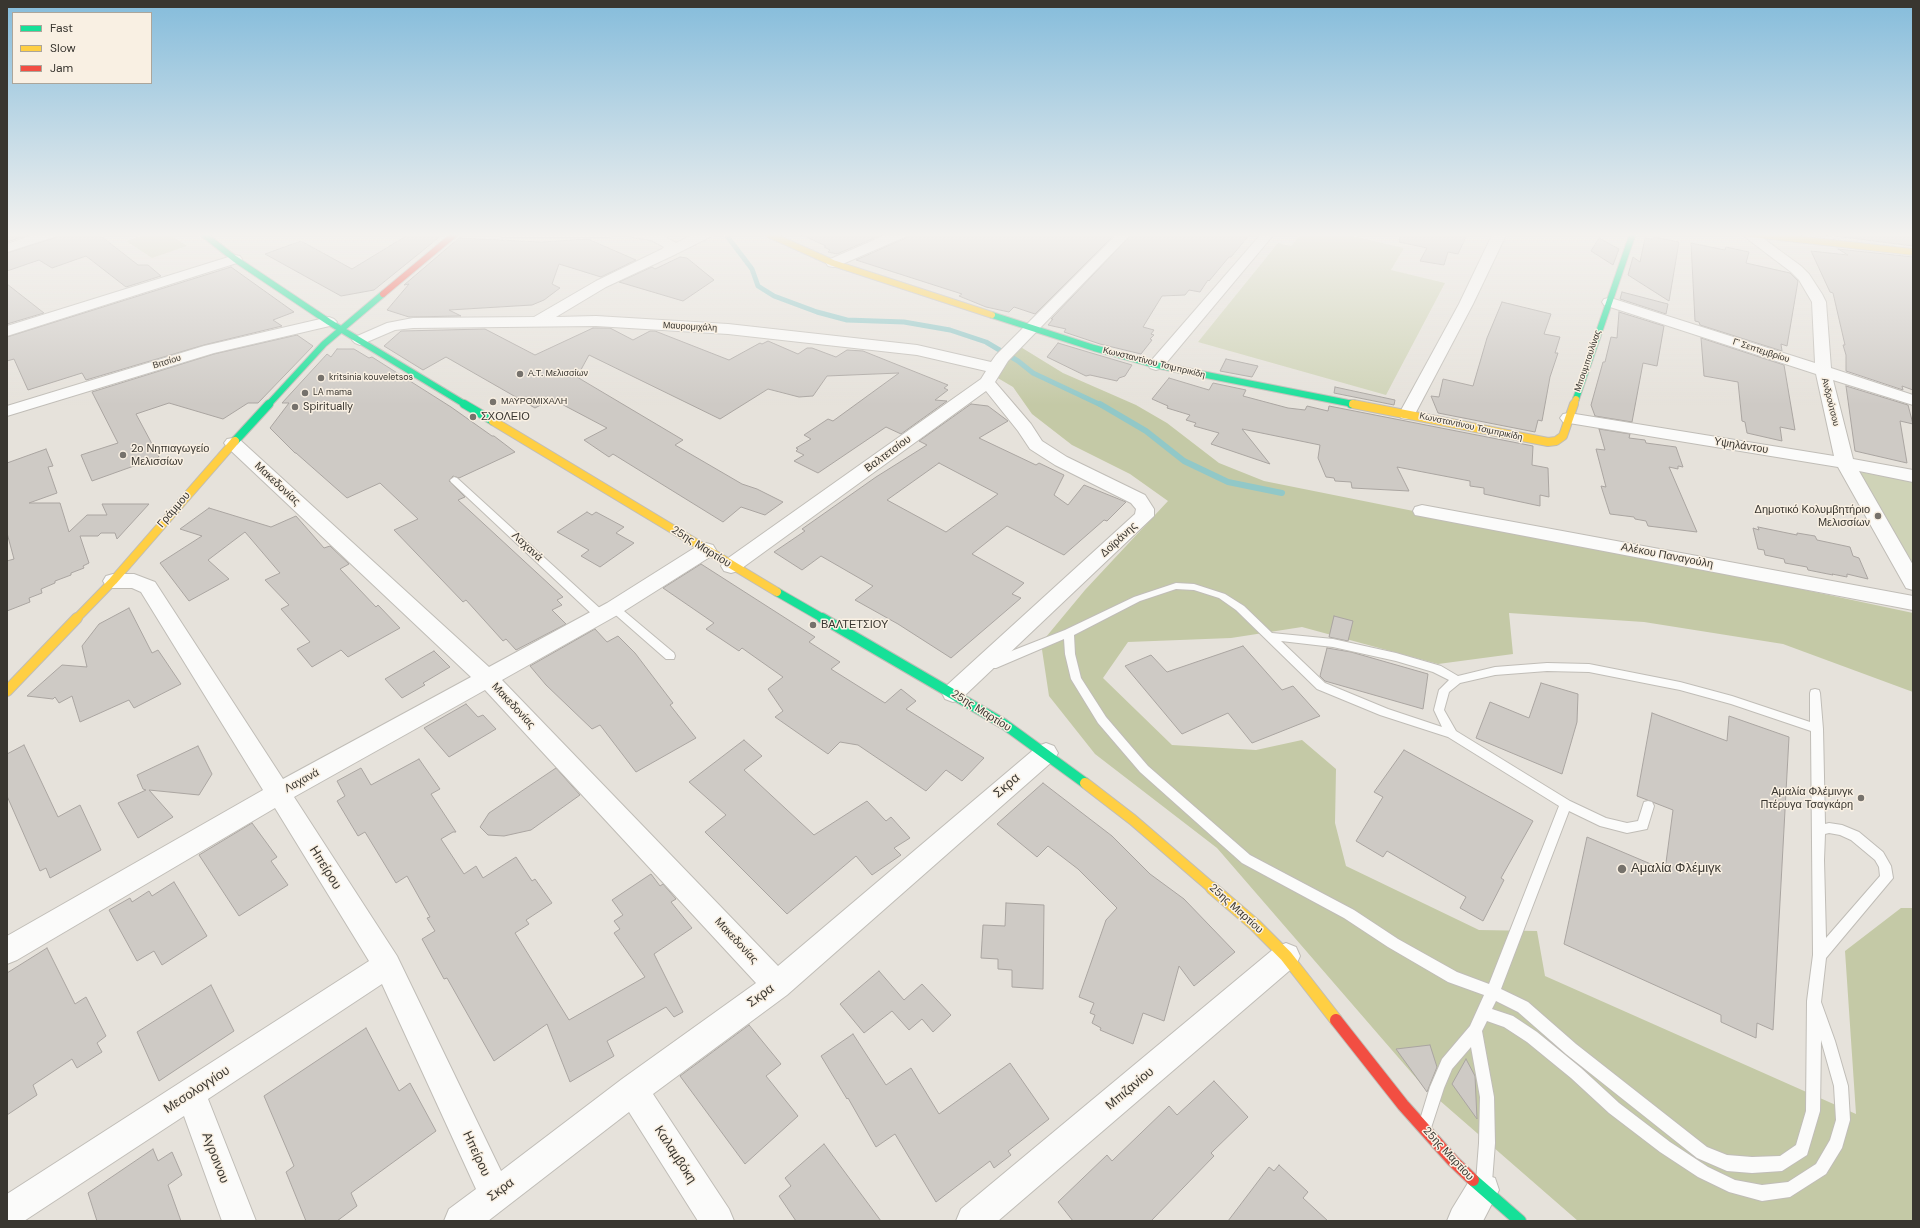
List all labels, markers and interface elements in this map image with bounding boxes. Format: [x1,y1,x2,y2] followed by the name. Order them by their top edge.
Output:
[12,12,152,84] legend
[50,20,73,36] text: Fast
[50,40,76,56] text: Slow
[50,60,73,76] text: Jam
[663,320,717,334] street label: Μαυρομιχάλη
[1572,329,1604,393] street label: Μπουμπουλίνας
[1731,337,1791,365] street label: Γ' Σεπτεμβρίου
[1102,345,1206,381] street label: Κωνσταντίνου Τσιμπρικίδη
[152,353,182,371] street label: Βιτσίου
[515,369,525,379] marker: Α.Τ. Μελισσίων
[528,369,588,379] place label: Α.Τ. Μελισσίων
[316,373,326,383] marker: kritsinia kouveletsos
[329,373,413,383] place label: kritsinia kouveletsos
[1819,377,1841,427] street label: Ανδρούτσου
[300,388,310,398] marker: LA mama
[313,388,352,398] place label: LA mama
[488,397,498,407] marker: ΜΑΥΡΟΜΙΧΑΛΗ
[501,397,567,407] place label: ΜΑΥΡΟΜΙΧΑΛΗ
[303,400,353,414] place label: Spiritually
[290,402,300,412] marker: Spiritually
[481,410,530,424] place label: ΣΧΟΛΕΙΟ
[1418,411,1524,443] street label: Κωνσταντίνου Τσιμπρικίδη
[468,412,478,422] marker: ΣΧΟΛΕΙΟ
[862,433,914,475] street label: Βαλτετσίου
[1713,435,1769,457] street label: Υψηλάντου
[131,442,209,468] place label: 2ο Νηπιαγωγείο Μελισσίων
[118,450,128,460] marker: 2ο Νηπιαγωγείο Μελισσίων
[251,459,303,509] street label: Μακεδονίας
[155,489,193,531] street label: Γράμμου
[1755,503,1870,529] place label: Δημοτικό Κολυμβητήριο Μελισσίων
[1873,511,1883,521] marker: Δημοτικό Κολυμβητήριο Μελισσίων
[1098,520,1140,560] street label: Δοϊράνης
[669,523,733,571] street label: 25ης Μαρτίου
[509,529,545,565] street label: Λαχανά
[1620,541,1714,571] street label: Αλέκου Παναγούλη
[821,618,888,632] place label: ΒΑΛΤΕΤΣΙΟΥ
[808,620,818,630] marker: ΒΑΛΤΕΤΣΙΟΥ
[488,680,538,732] street label: Μακεδονίας
[949,687,1013,735] street label: 25ης Μαρτίου
[282,766,322,796] street label: Λαχανά
[991,770,1023,802] street label: Σκρα
[1760,785,1853,811] place label: Αμαλία Φλέμινγκ Πτέρυγα Τσαγκάρη
[1856,793,1866,803] marker: Αμαλία Φλέμινγκ Πτέρυγα Τσαγκάρη
[306,843,344,893] street label: Ηπείρου
[1631,861,1721,877] place label: Αμαλία Φλέμιγκ
[1616,863,1628,875] marker: Αμαλία Φλέμιγκ
[1206,881,1266,937] street label: 25ης Μαρτίου
[711,915,761,967] street label: Μακεδονίας
[745,981,777,1011] street label: Σκρα
[161,1063,233,1117] street label: Μεσολογγίου
[1103,1064,1157,1114] street label: Μπιζανίου
[651,1123,699,1187] street label: Καλαμβόκη
[1420,1125,1476,1183] street label: 25ης Μαρτίου
[459,1129,493,1179] street label: Ηπείρου
[198,1130,232,1186] street label: Αγροινου
[485,1175,517,1205] street label: Σκρα

